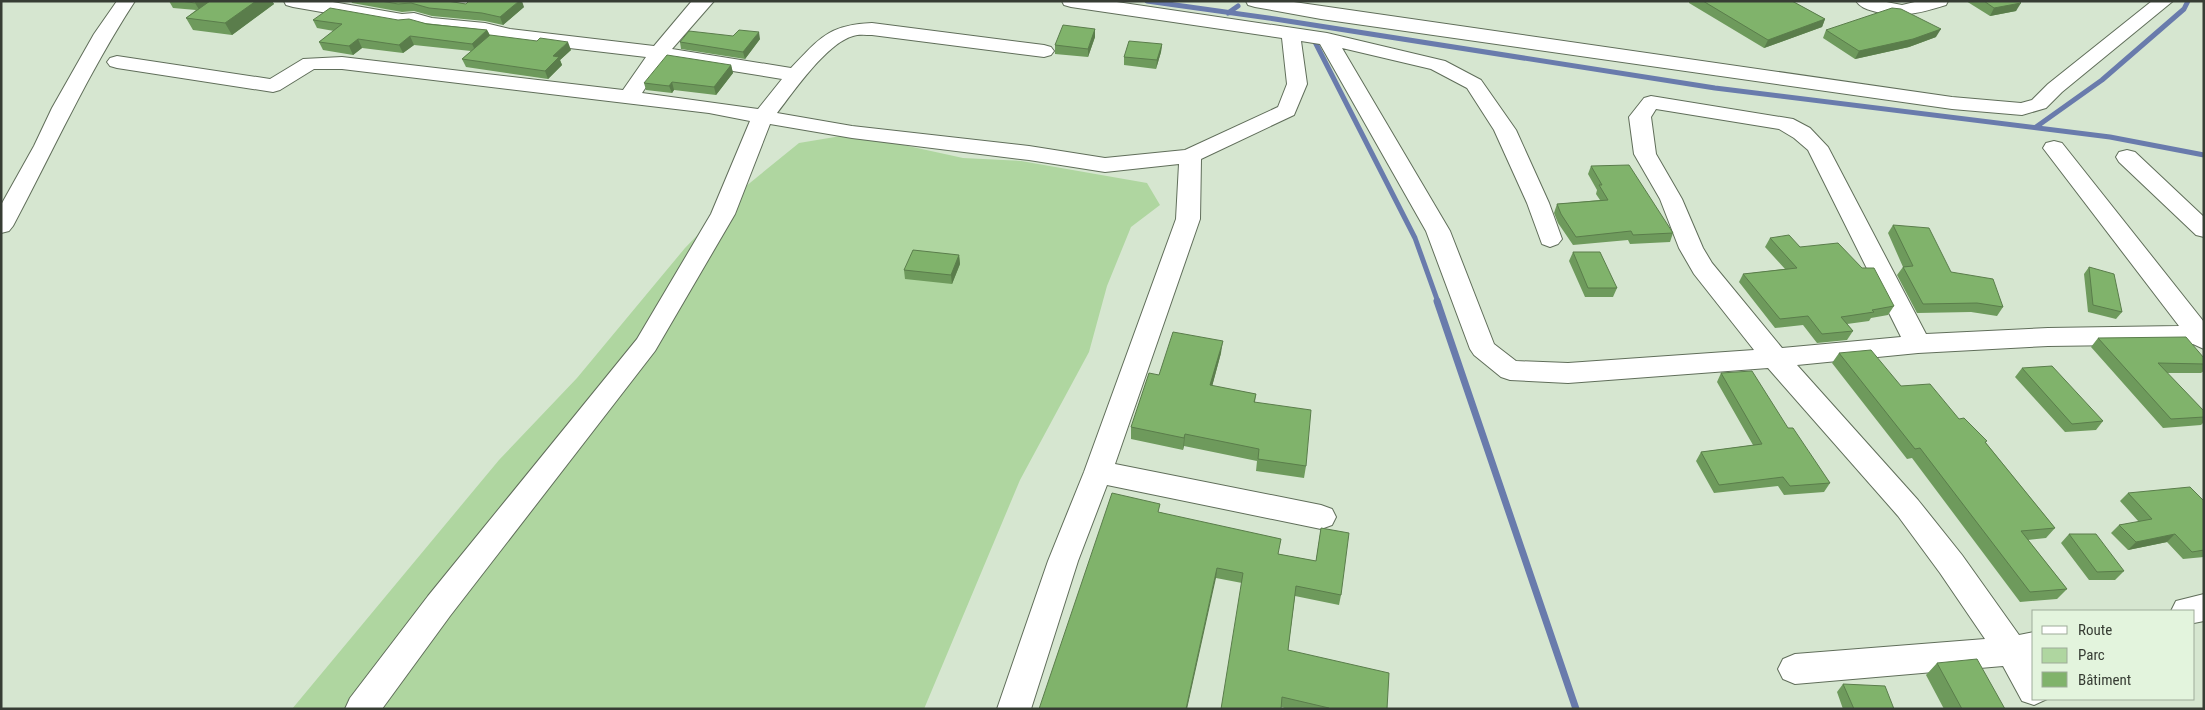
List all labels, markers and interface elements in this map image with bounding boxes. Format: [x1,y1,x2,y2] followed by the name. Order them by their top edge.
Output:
[2032,610,2195,700] legend
[2078,621,2112,639] text: Route
[2078,646,2105,664] text: Parc
[2078,671,2131,689] text: Bâtiment

